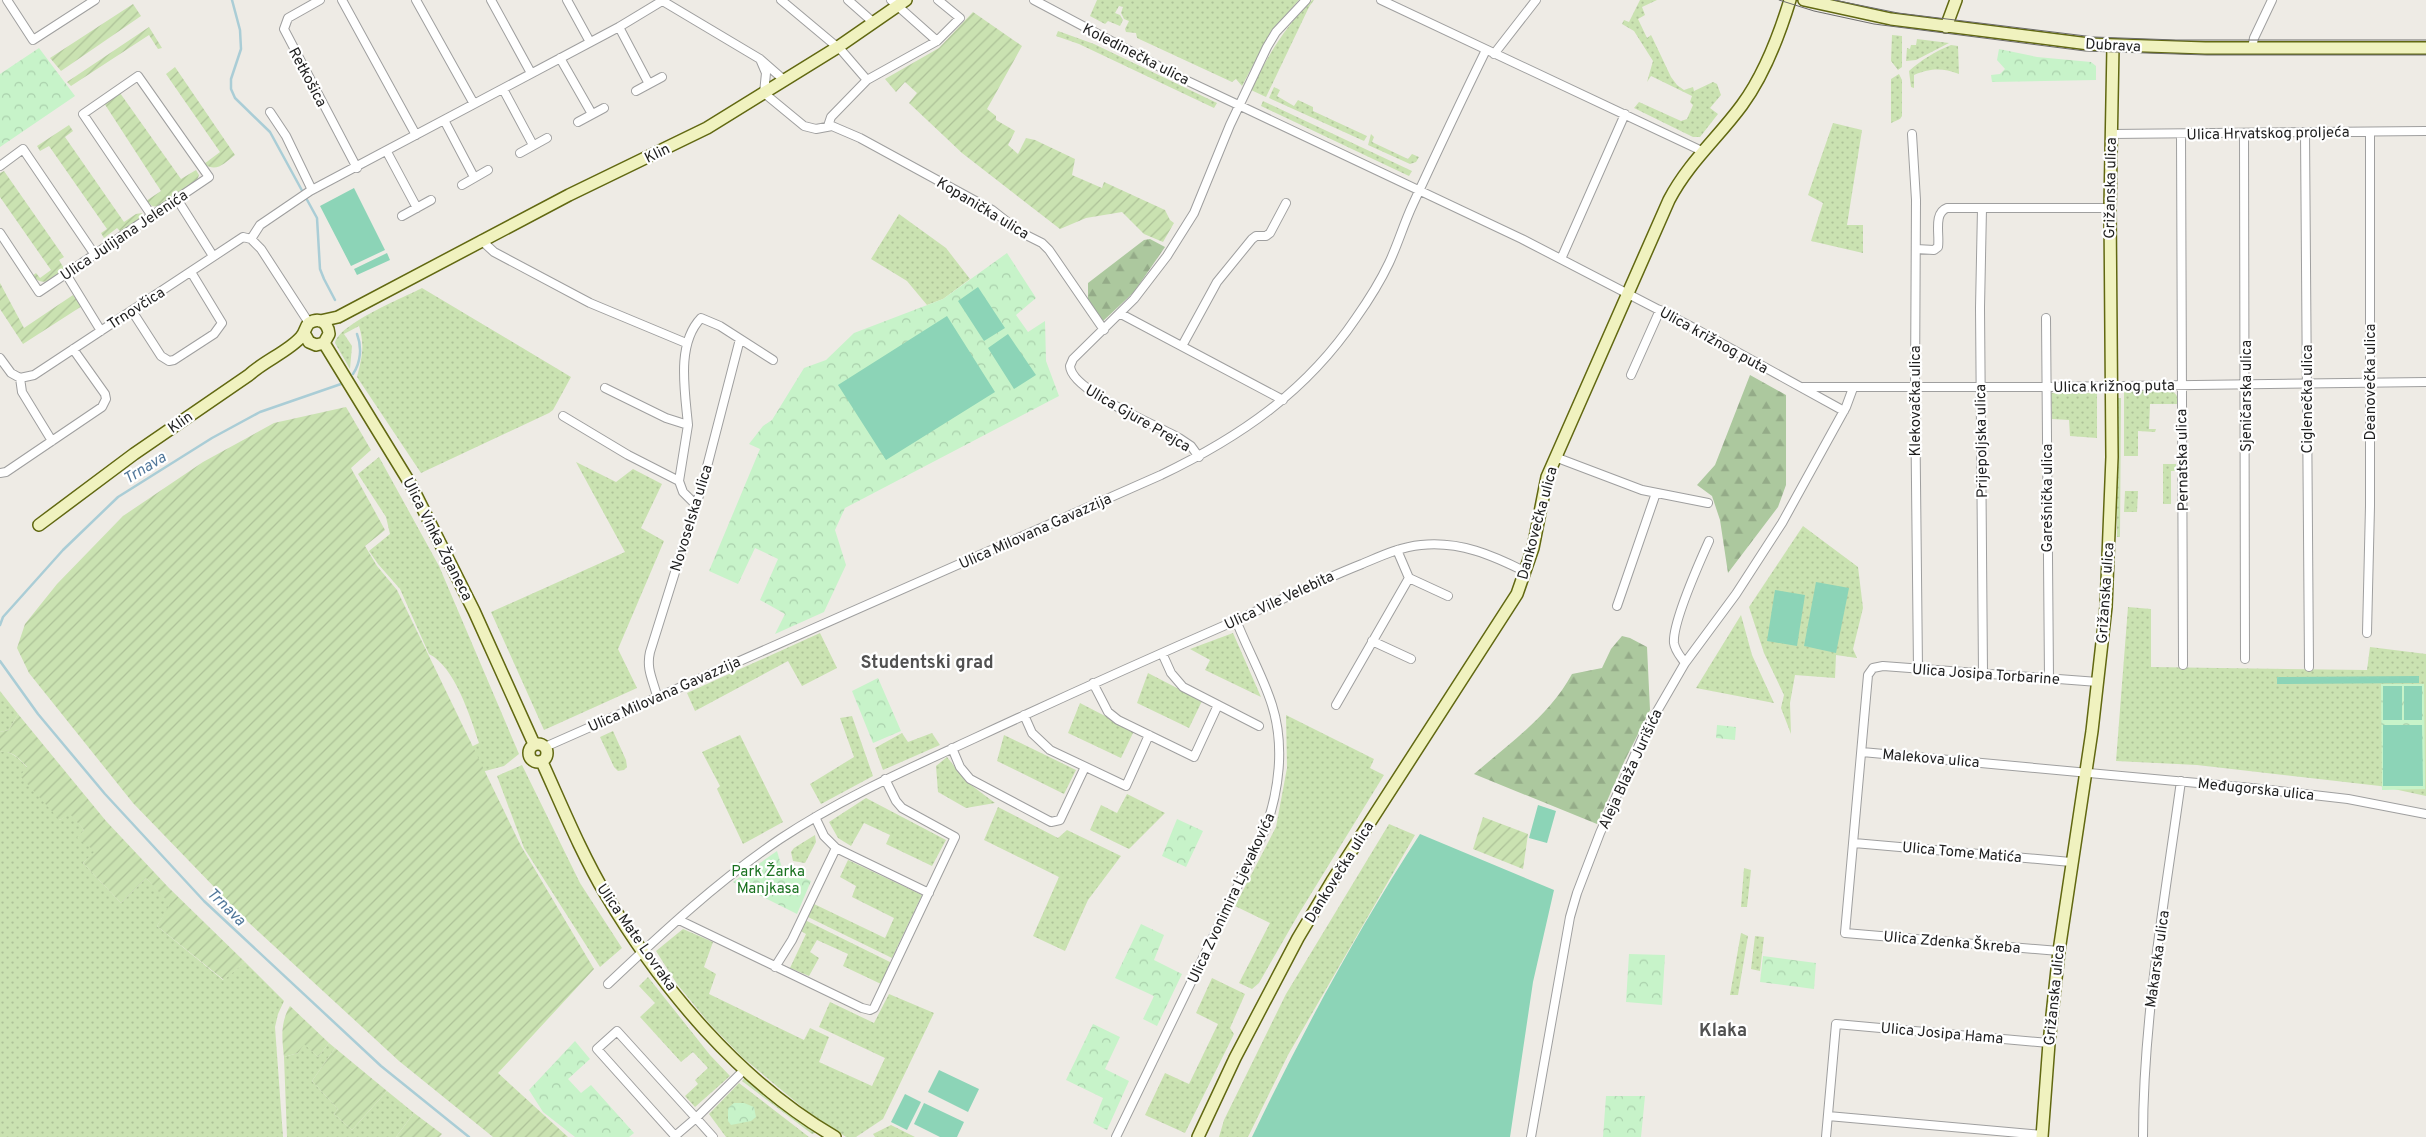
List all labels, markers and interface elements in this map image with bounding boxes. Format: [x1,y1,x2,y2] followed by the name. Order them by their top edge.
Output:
[1079,20,1192,90] street label: Koledinečka ulica
[2085,36,2141,57] street label: Dubrava
[283,45,330,111] street label: Retkošica
[2186,124,2350,145] street label: Ulica Hrvatskog proljeća
[2101,137,2122,239] street label: Grižanska ulica
[642,140,674,169] street label: Klin
[932,174,1032,244] street label: Kopanička ulica
[58,187,192,286] street label: Ulica Julijana Jelenića
[105,284,169,335] street label: Trnovčica
[1655,304,1771,379] street label: Ulica križnog puta
[2362,324,2381,441] street label: Deanovečka ulica
[2238,340,2257,452] street label: Sjeničarska ulica
[2299,344,2318,454] street label: Ciglenečka ulica
[1907,345,1926,457] street label: Klekovačka ulica
[2053,377,2175,398] street label: Ulica križnog puta
[1081,381,1193,457] street label: Ulica Gjure Prejca
[1972,384,1993,498] street label: Prijepoljska ulica
[165,408,197,438] street label: Klin
[2173,408,2194,511] street label: Pernatska ulica
[2039,443,2058,553] street label: Garešnička ulica
[120,448,171,489] water label: Trnava
[667,463,718,574] street label: Novoselska ulica
[1514,465,1563,582] street label: Dankovečka ulica
[397,474,477,604] street label: Ulica Vinka Žganeca
[956,490,1115,575] street label: Ulica Milovana Gavazzija
[2093,542,2120,644] street label: Grižanska ulica
[1222,568,1338,635] street label: Ulica Vile Velebita
[860,652,994,675] district label: Studentski grad
[585,653,744,738] street label: Ulica Milovana Gavazzija
[1911,661,2060,690] street label: Ulica Josipa Torbarine
[1595,706,1668,833] street label: Aleja Blaža Jurišića
[1881,746,1980,773] street label: Malekova ulica
[2197,775,2315,806] street label: Međugorska ulica
[1184,810,1280,987] street label: Ulica Zvonimira Ljevakovića
[1301,818,1379,927] street label: Dankovečka ulica
[1901,839,2023,868] street label: Ulica Tome Matića
[731,862,805,899] park label: Park Žarka Manjkasa
[592,881,680,995] street label: Ulica Mate Lovraka
[202,884,250,931] water label: Trnava
[2142,909,2175,1009] street label: Makarska ulica
[1883,926,2021,959] street label: Ulica Zdenka Škreba
[2041,944,2070,1047] street label: Grižanska ulica
[1699,1020,1747,1043] district label: Klaka
[1880,1020,2004,1049] street label: Ulica Josipa Hama

